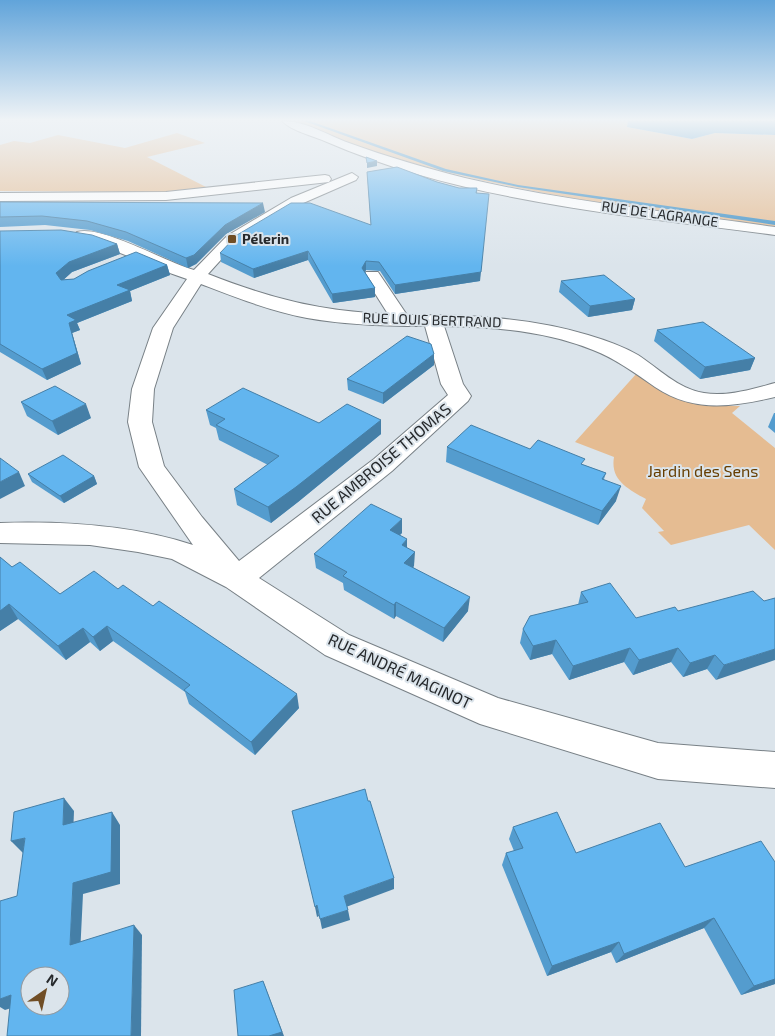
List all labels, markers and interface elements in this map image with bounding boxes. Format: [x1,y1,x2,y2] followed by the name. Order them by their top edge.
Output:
[601,197,720,230] street label: RUE DE LAGRANGE
[242,230,289,247] place label: Pélerin
[226,233,238,245] marker: Pélerin
[362,309,502,330] street label: RUE LOUIS BERTRAND
[307,399,454,527] street label: RUE AMBROISE THOMAS
[648,461,758,480] park label: Jardin des Sens
[325,629,475,712] street label: RUE ANDRÉ MAGINOT
[20,966,70,1016] north arrow
[44,970,61,990] text: N

